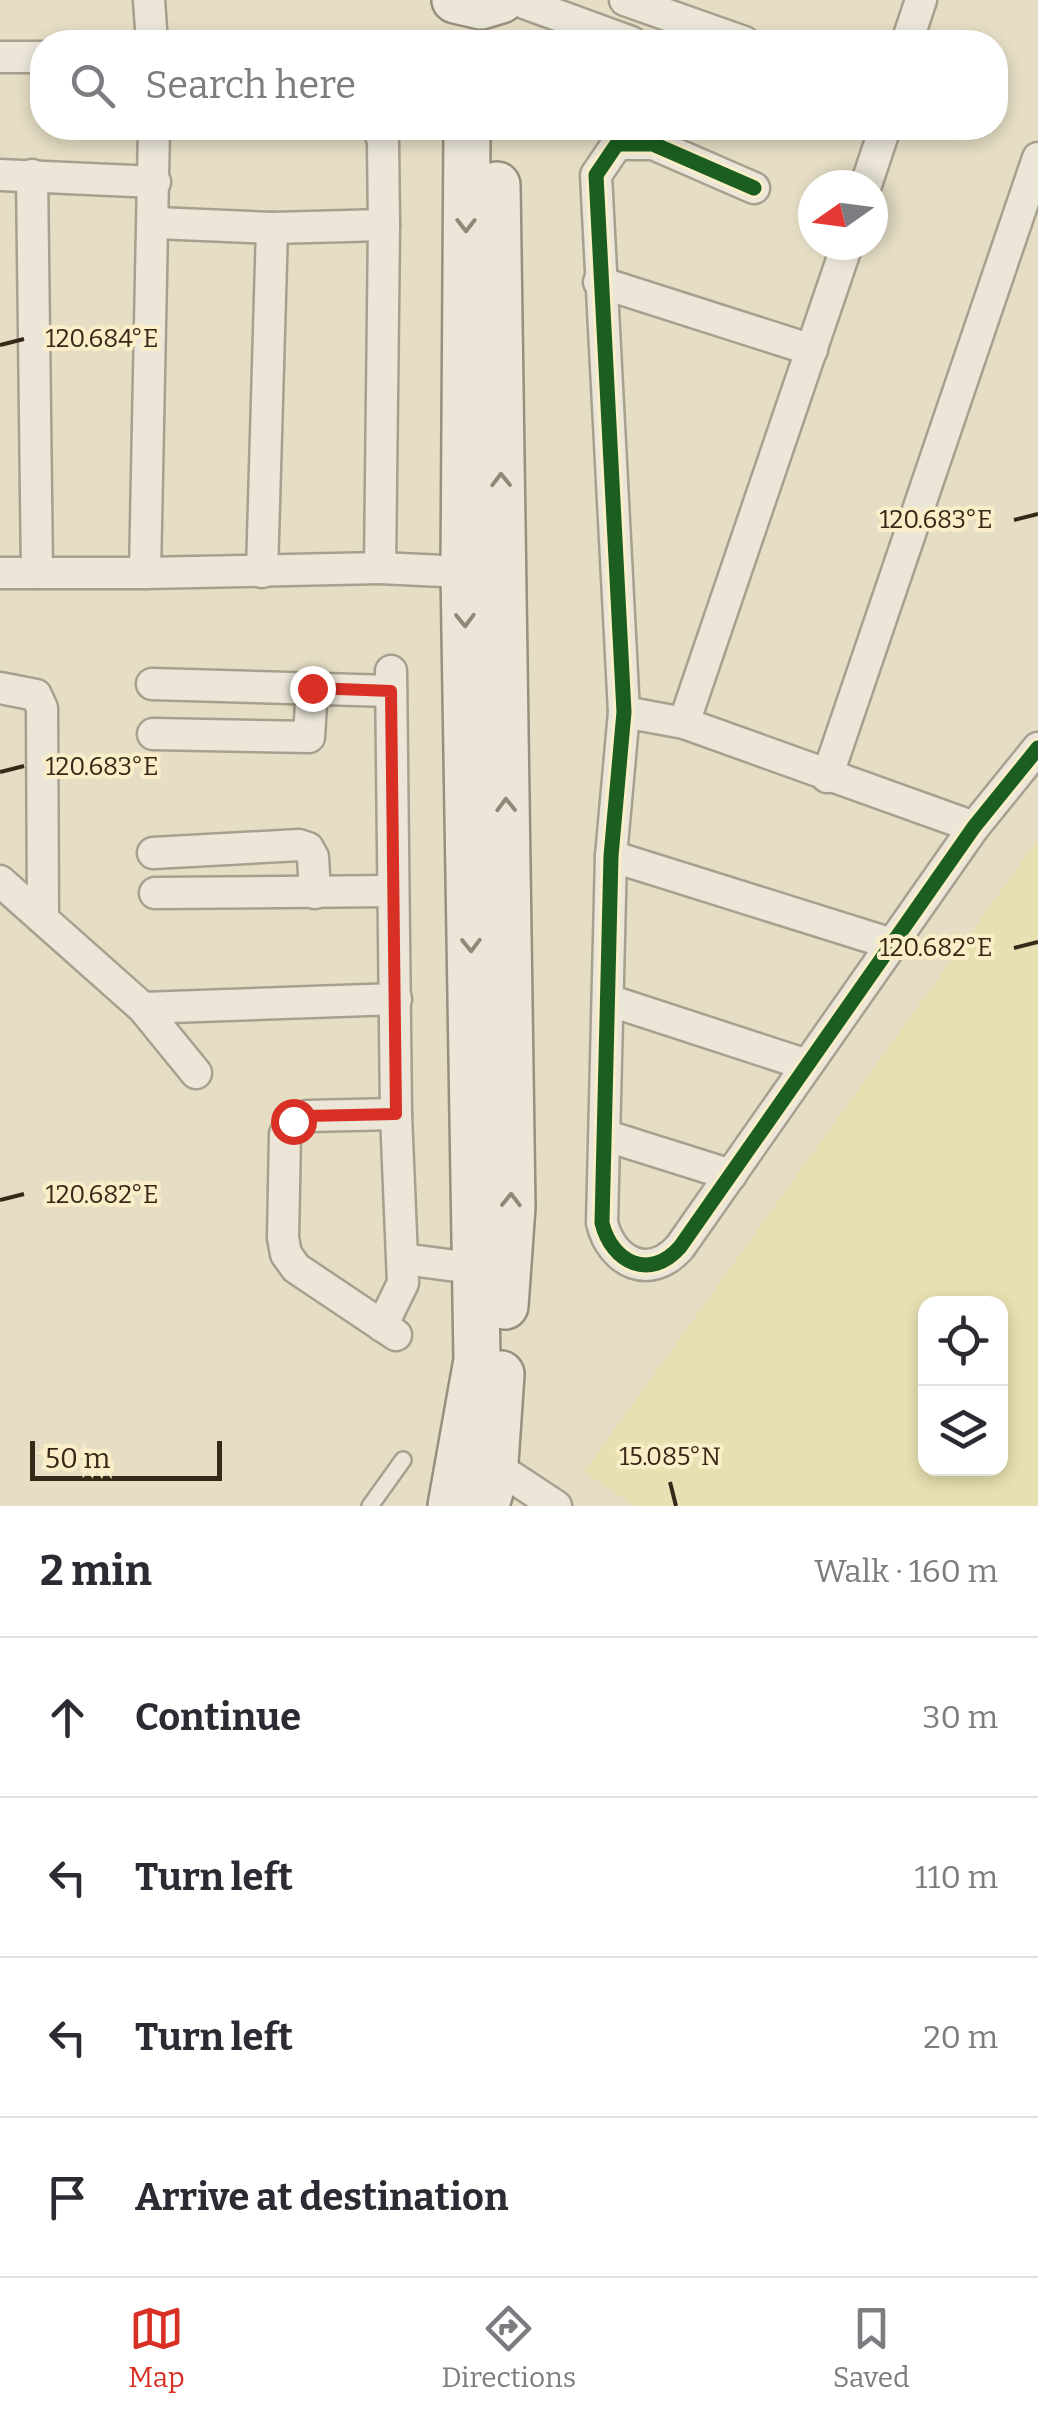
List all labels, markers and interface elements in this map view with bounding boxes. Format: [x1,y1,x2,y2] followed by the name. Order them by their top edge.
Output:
[30,30,1008,140] search box
[65,58,120,113] icon: search
[145,62,356,108] text: Search here
[798,170,888,260] north arrow
[455,218,477,233] one-way arrow
[46,324,158,354] text: 120.684°E
[490,472,512,488] one-way arrow
[879,505,993,535] text: 120.683°E
[454,612,475,628] one-way arrow
[290,666,336,712] route end
[45,752,159,782] text: 120.683°E
[495,797,517,812] one-way arrow
[879,933,993,963] text: 120.682°E
[460,938,482,953] one-way arrow
[271,1099,317,1145] route start
[45,1180,159,1210] text: 120.682°E
[501,1192,522,1208] one-way arrow
[918,1296,1008,1476] map controls
[918,1296,1008,1386] button: locate
[918,1386,1008,1476] button: layers
[30,1436,222,1480] scale bar
[45,1442,110,1475] text: 50 m
[619,1442,721,1472] text: 15.085°N
[40,1546,152,1596] text: 2 min
[814,1552,998,1590] text: Walk · 160 m
[40,1690,95,1745] icon: ahead
[135,1694,301,1740] text: Continue
[922,1698,998,1736] text: 30 m
[40,1850,95,1905] icon: left
[135,1854,293,1900] text: Turn left
[915,1858,998,1896] text: 110 m
[40,2010,95,2065] icon: left
[135,2014,293,2060] text: Turn left
[923,2018,998,2056] text: 20 m
[40,2170,95,2225] icon: arrive
[135,2174,508,2220] text: Arrive at destination
[128,2301,185,2394] tab: Map
[441,2301,576,2394] tab: Directions
[833,2301,910,2394] tab: Saved

